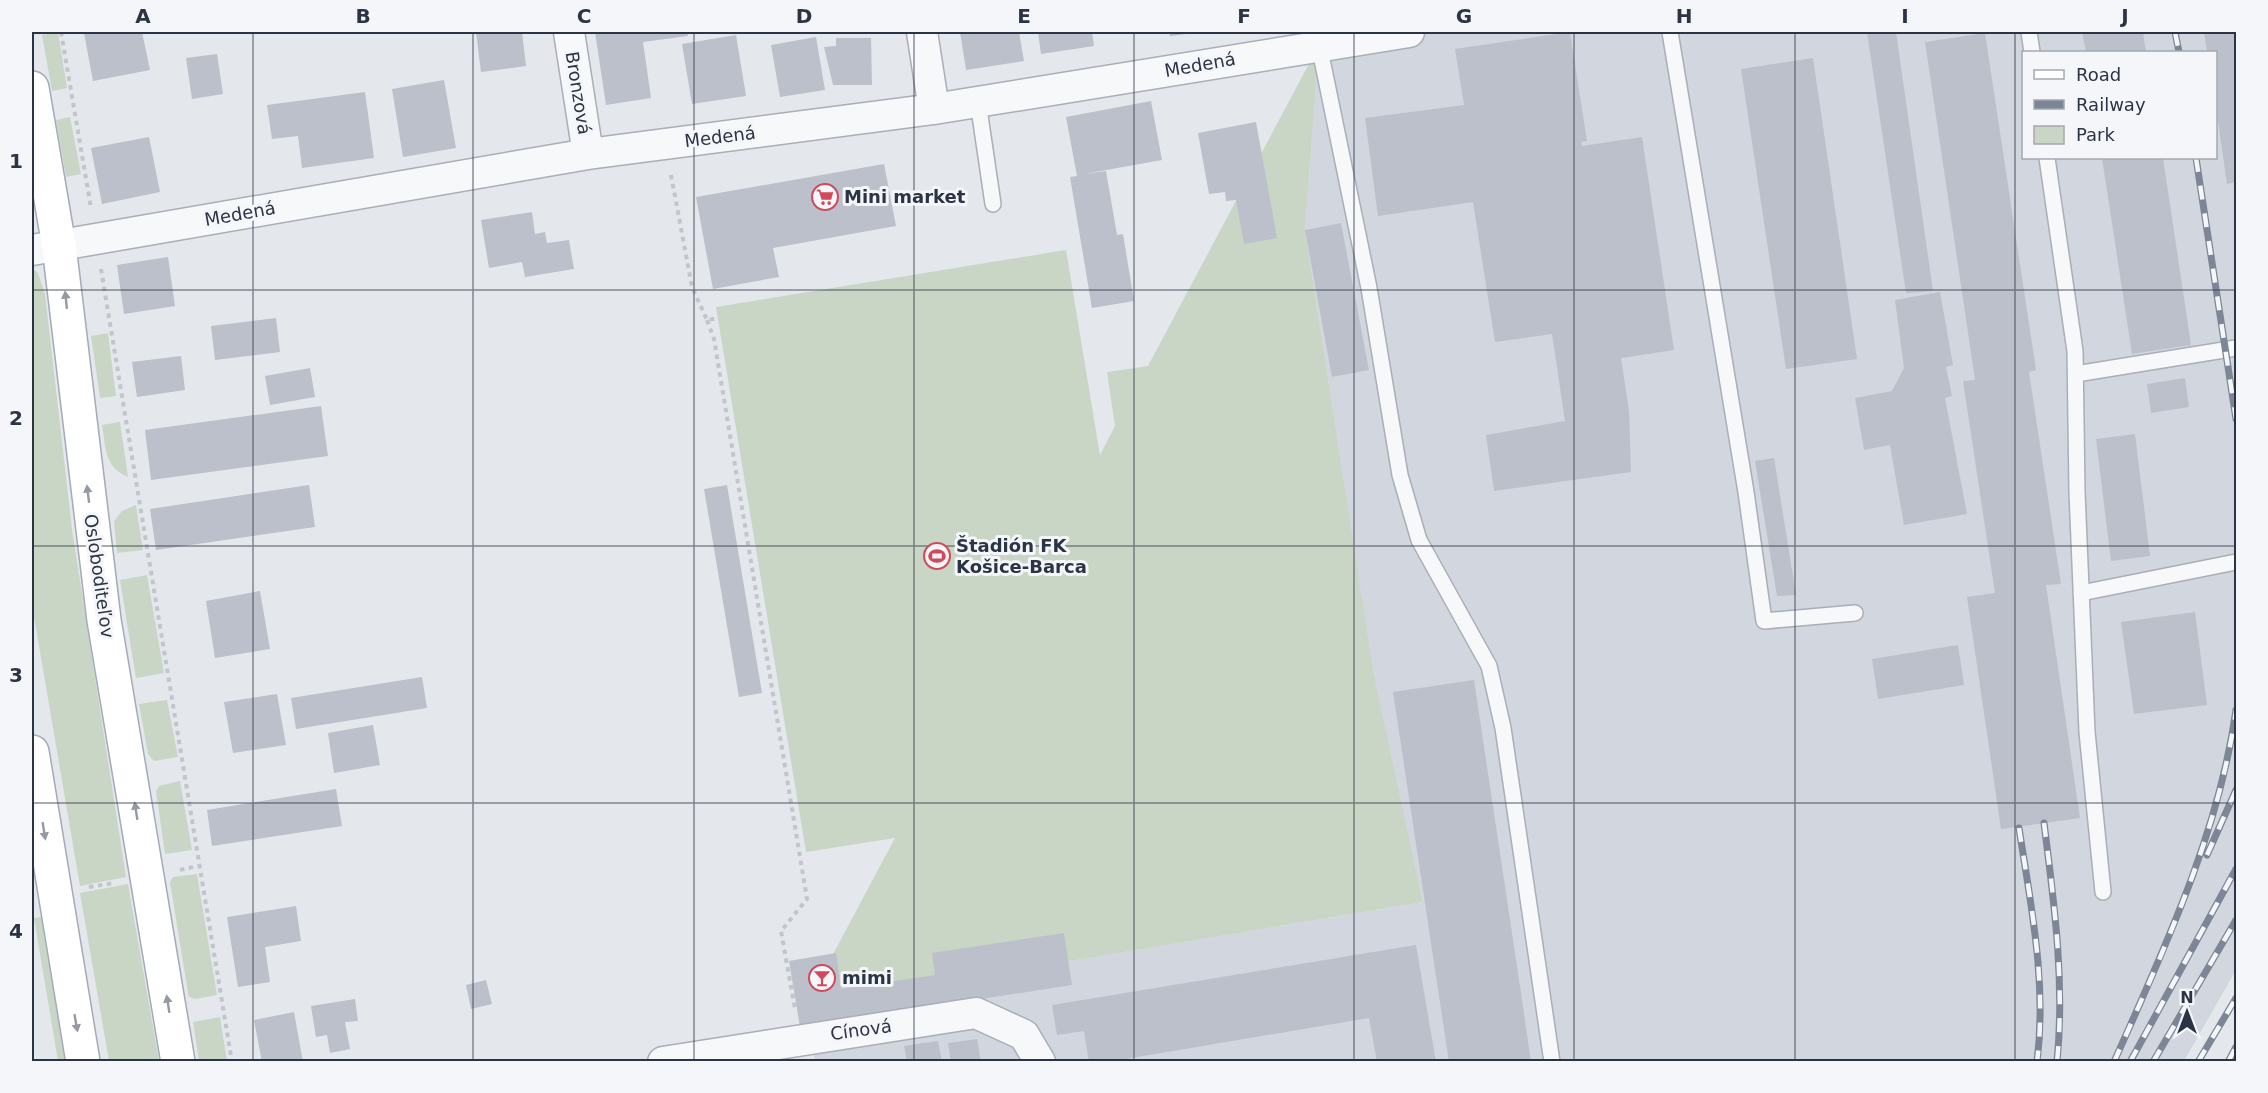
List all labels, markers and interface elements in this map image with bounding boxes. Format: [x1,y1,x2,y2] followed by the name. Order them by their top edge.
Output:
[135,4,151,28] text: A
[355,4,371,28] text: B
[577,4,591,28] text: C
[796,4,812,28] text: D
[1017,4,1031,28] text: E
[1237,4,1251,28] text: F
[1456,4,1472,28] text: G
[1676,4,1692,28] text: H
[1901,4,1909,28] text: I
[2119,4,2129,28] text: J
[1163,48,1237,81] street label: Medená
[562,50,595,136] street label: Bronzová
[2022,51,2217,159] legend
[2076,64,2121,85] text: Road
[2076,94,2146,115] text: Railway
[683,122,757,151] street label: Medená
[2076,124,2115,145] text: Park
[9,149,23,173] text: 1
[810,182,840,212] supermarket icon: Mini market
[844,186,966,207] place label: Mini market
[203,197,277,230] street label: Medená
[61,291,70,310] one-way arrow
[9,406,23,430] text: 2
[84,485,93,504] one-way arrow
[80,513,119,640] street label: Osloboditeľov
[956,535,1087,577] place label: Štadión FK Košice-Barca
[922,541,952,571] sports icon: Štadión FK Košice-Barca
[9,663,23,687] text: 3
[131,802,140,821] one-way arrow
[39,821,48,840] one-way arrow
[9,919,23,943] text: 4
[807,963,837,993] bar icon: mimi
[842,967,892,988] place label: mimi
[2157,982,2217,1042] north arrow
[2180,988,2194,1007] text: N
[163,994,172,1013] one-way arrow
[72,1014,81,1033] one-way arrow
[829,1015,893,1044] street label: Cínová

